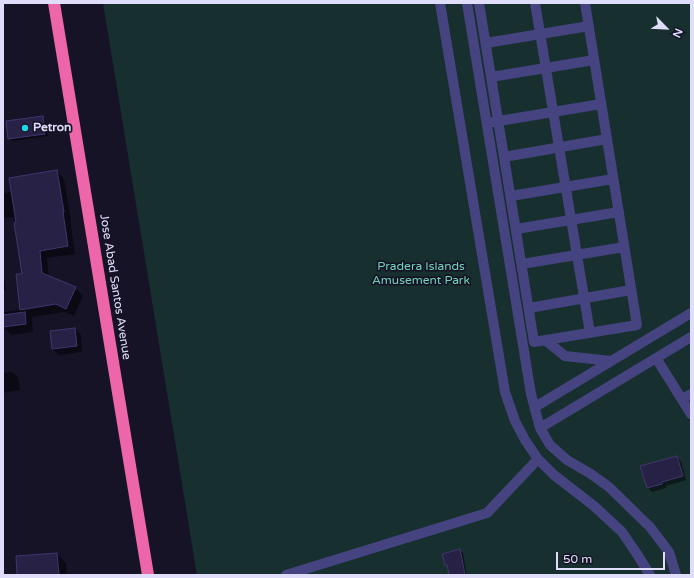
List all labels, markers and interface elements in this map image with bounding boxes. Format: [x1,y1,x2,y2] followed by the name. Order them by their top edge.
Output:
[646,8,686,48] north arrow
[670,26,685,40] text: N
[33,121,71,135] place label: Petron
[20,123,30,133] marker: Petron
[96,213,134,361] street label: Jose Abad Santos Avenue
[372,260,470,288] park label: Pradera Islands Amusement Park
[558,544,667,570] scale bar
[563,552,592,566] text: 50 m

